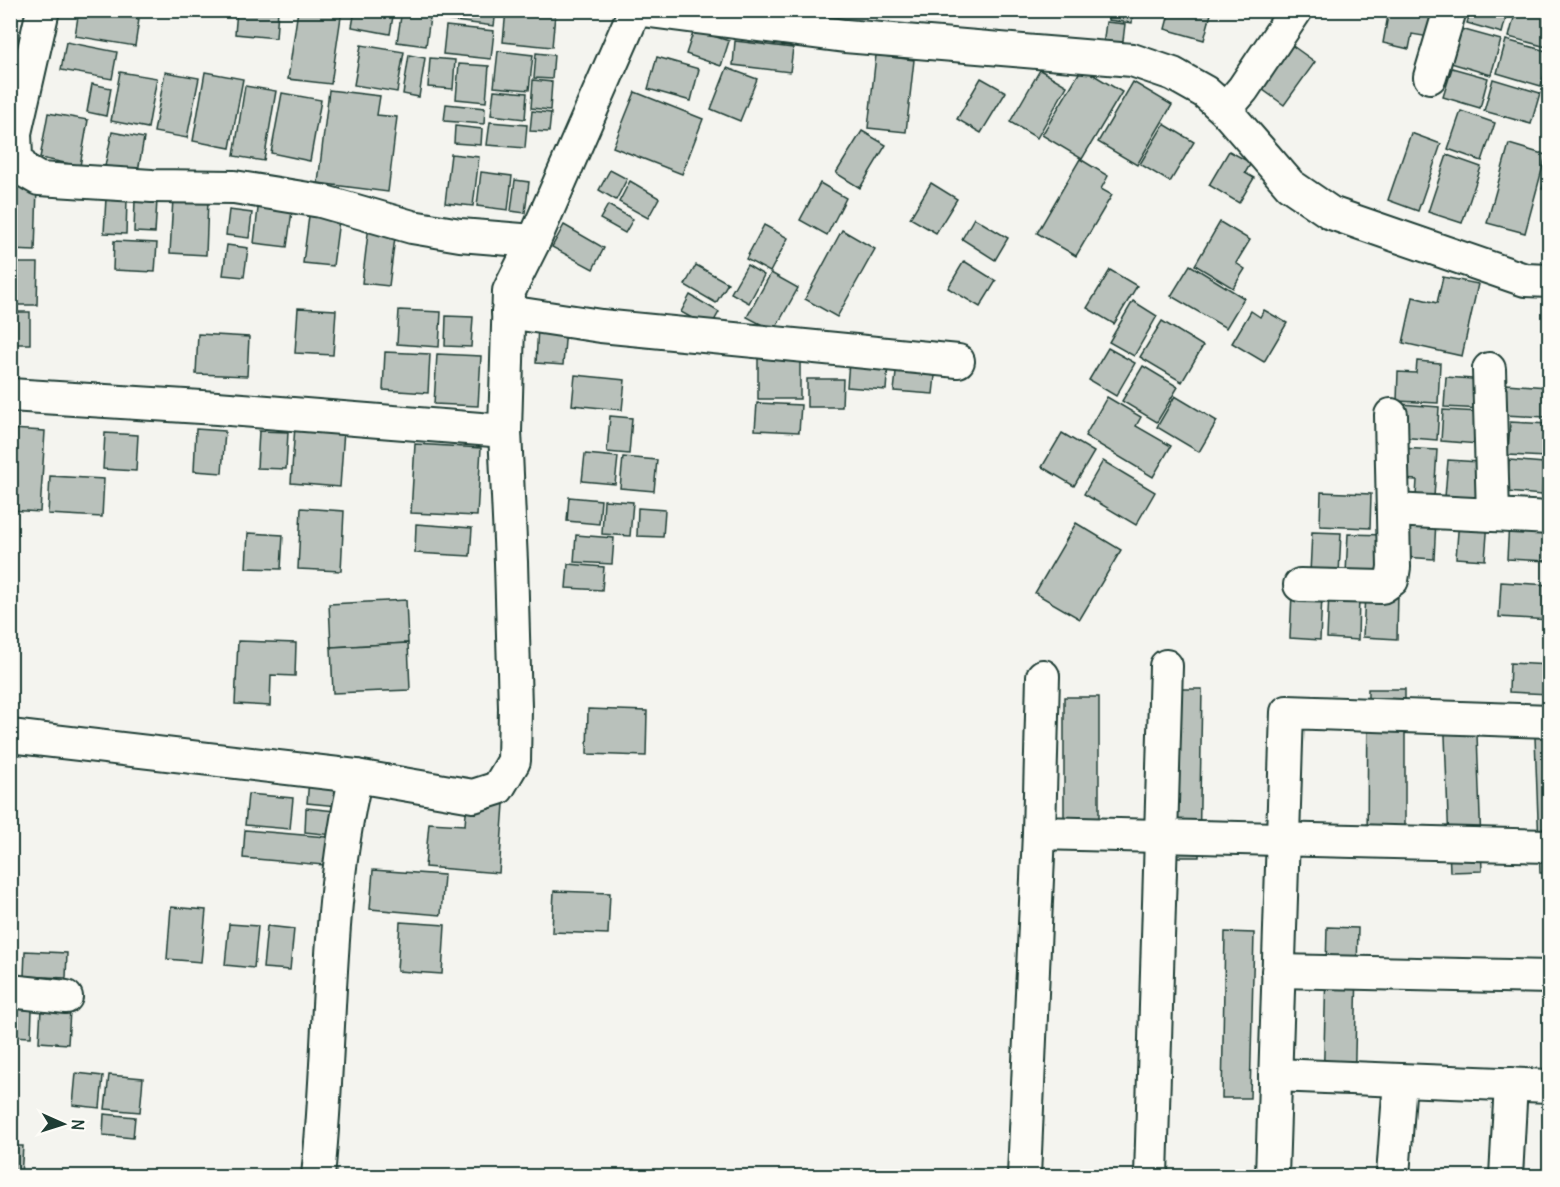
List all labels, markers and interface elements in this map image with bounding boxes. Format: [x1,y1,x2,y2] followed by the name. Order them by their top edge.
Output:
[33,1094,93,1154] north arrow
[68,1119,88,1131] text: N

